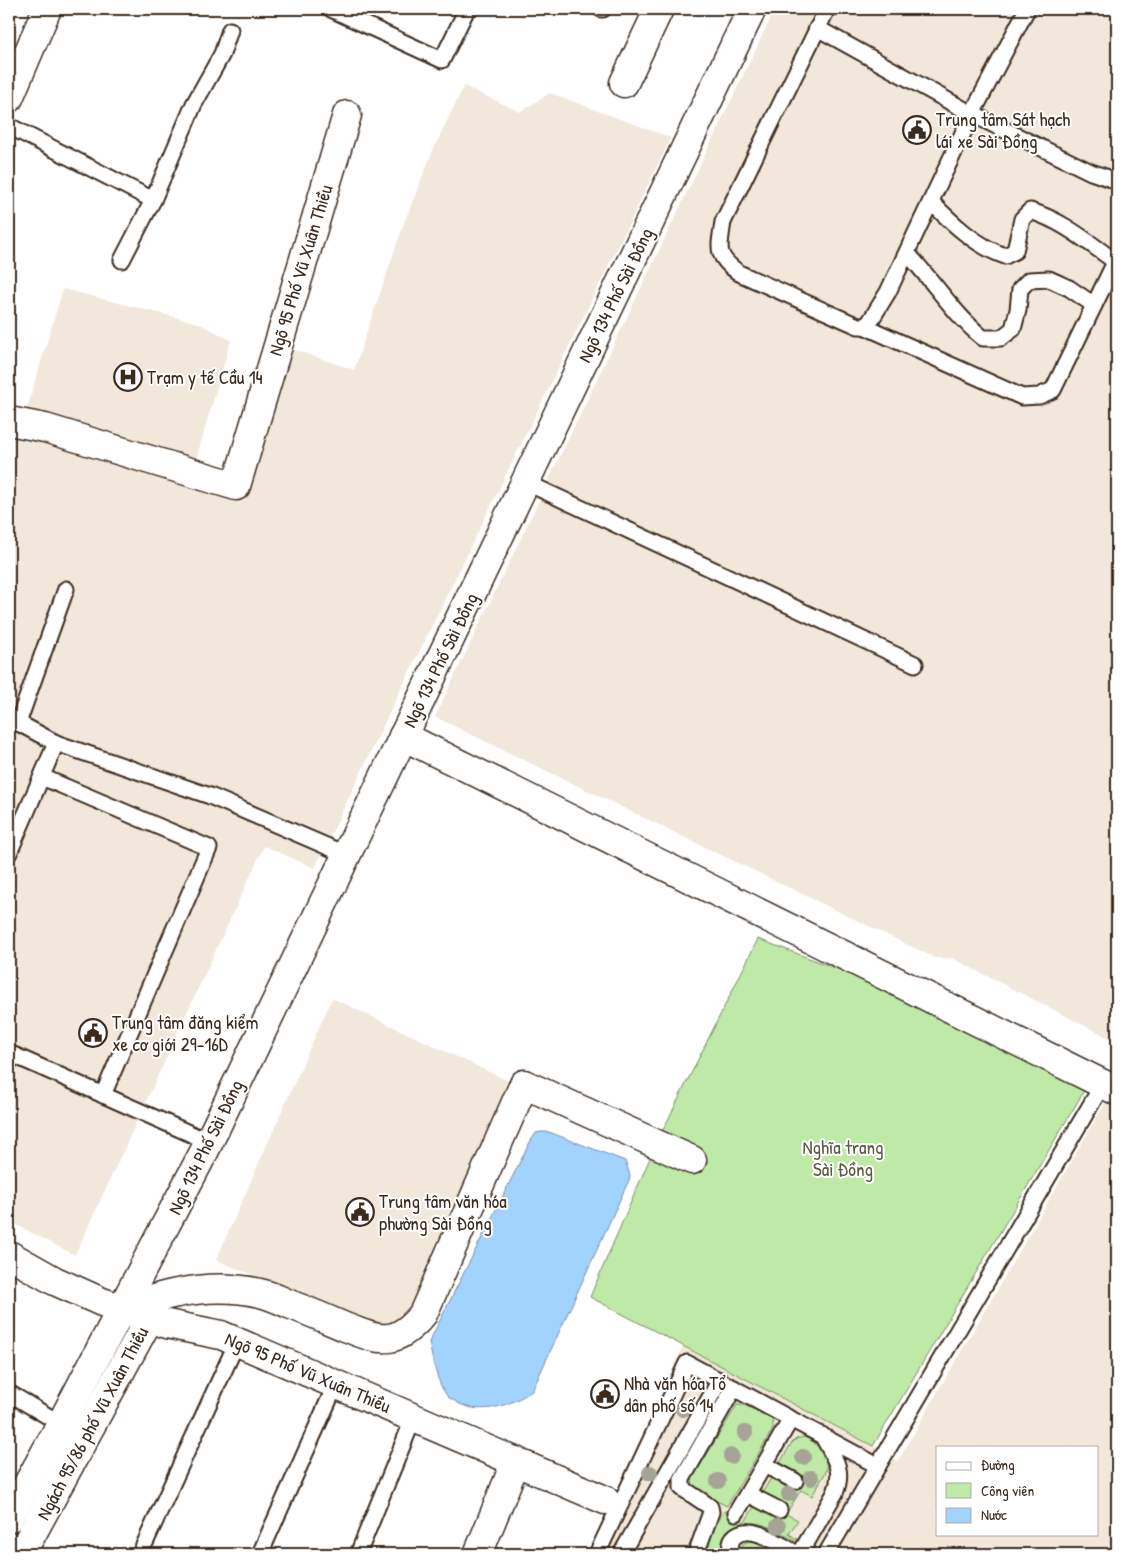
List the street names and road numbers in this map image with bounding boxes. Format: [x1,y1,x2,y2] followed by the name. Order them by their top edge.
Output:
[262,181,338,359] street label: Ngõ 95 Phố Vũ Xuân Thiều
[571,223,659,367] street label: Ngõ 134 Phố Sài Đồng
[396,588,484,732] street label: Ngõ 134 Phố Sài Đồng
[161,1075,249,1219] street label: Ngõ 134 Phố Sài Đồng
[30,1321,154,1524] street label: Ngách 95/86 phố Vũ Xuân Thiều
[221,1325,395,1419] street label: Ngõ 95 Phố Vũ Xuân Thiều

